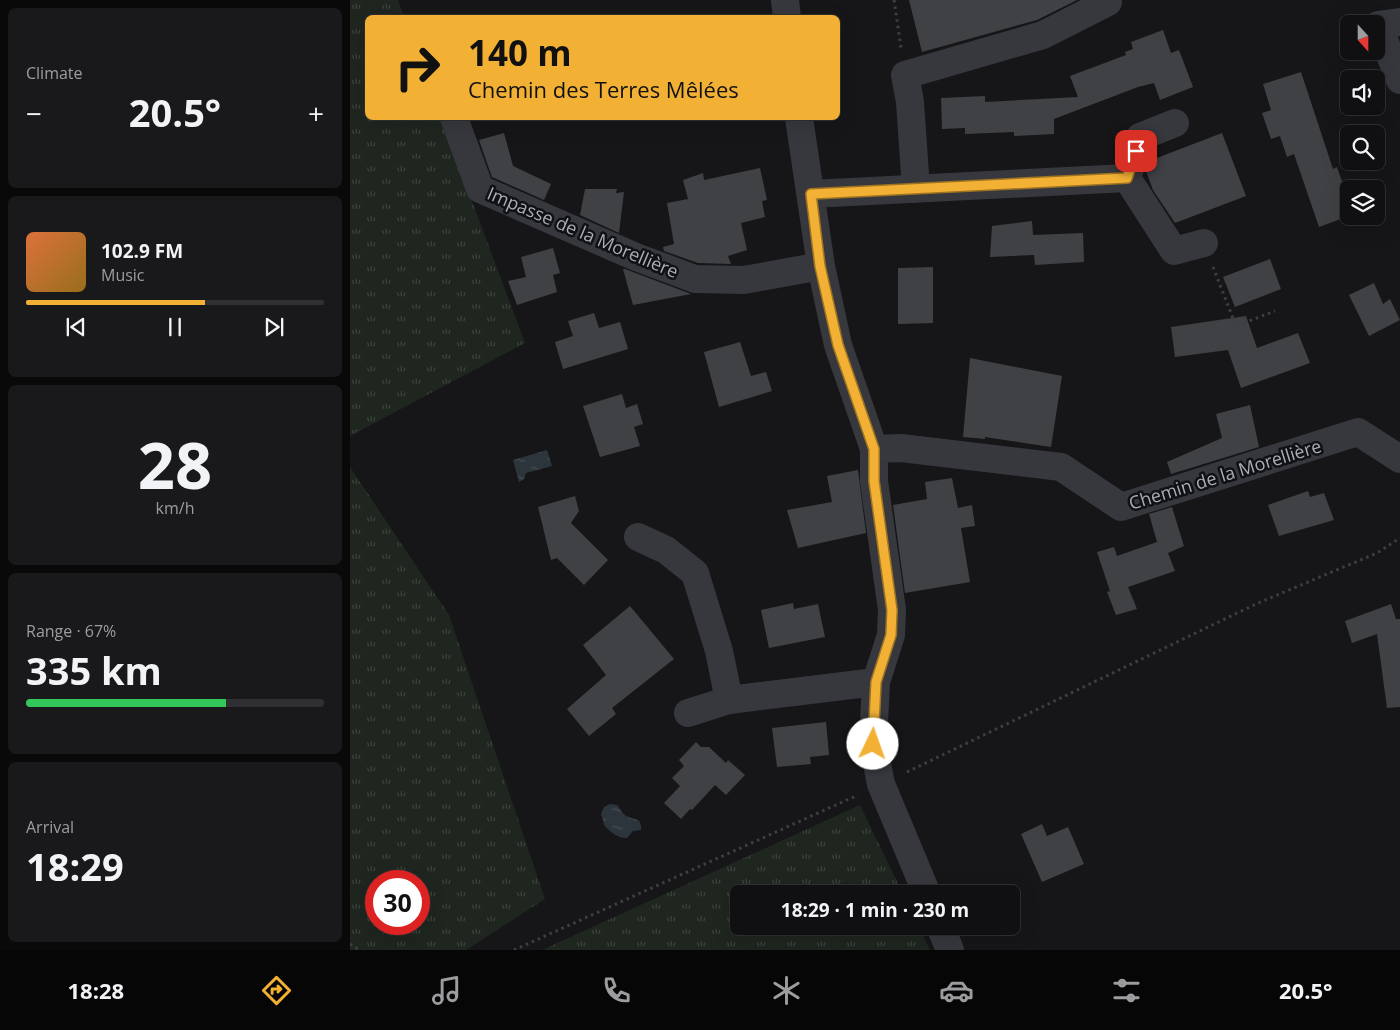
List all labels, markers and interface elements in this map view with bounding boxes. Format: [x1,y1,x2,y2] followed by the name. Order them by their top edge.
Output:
[1340,15,1385,60] north arrow
[1340,15,1385,225] map controls
[468,29,572,76] text: 140 m
[385,35,450,100] icon: right
[26,62,83,84] text: Climate
[1340,70,1385,115] button: sound
[468,74,739,104] text: Chemin des Terres Mêlées
[129,86,221,138] text: 20.5°
[26,94,42,132] text: −
[308,94,324,132] text: +
[1340,125,1385,170] button: search
[1115,130,1157,172] pin
[1122,137,1150,165] icon: arrive
[1340,180,1385,225] button: layers
[484,181,682,283] street label: Impasse de la Morellière
[101,238,183,264] text: 102.9 FM
[101,264,145,286] text: Music
[62,313,90,341] icon: previous
[161,313,189,341] icon: pause
[260,313,288,341] icon: next
[138,420,212,508] text: 28
[1126,433,1324,515] street label: Chemin de la Morellière
[156,497,194,519] text: km/h
[26,620,116,642] text: Range · 67%
[26,644,162,696] text: 335 km
[846,717,898,769] position arrow
[26,816,74,838] text: Arrival
[26,840,124,892] text: 18:29
[365,870,430,935] speed limit sign: 30
[781,897,969,923] text: 18:29 · 1 min · 230 m
[259,973,294,1008] icon: directions
[429,973,464,1008] icon: music
[599,973,634,1008] icon: phone
[769,973,804,1008] icon: climate
[939,973,974,1008] icon: car
[1109,973,1144,1008] icon: filters
[67,975,124,1005] text: 18:28
[1279,975,1332,1005] text: 20.5°

